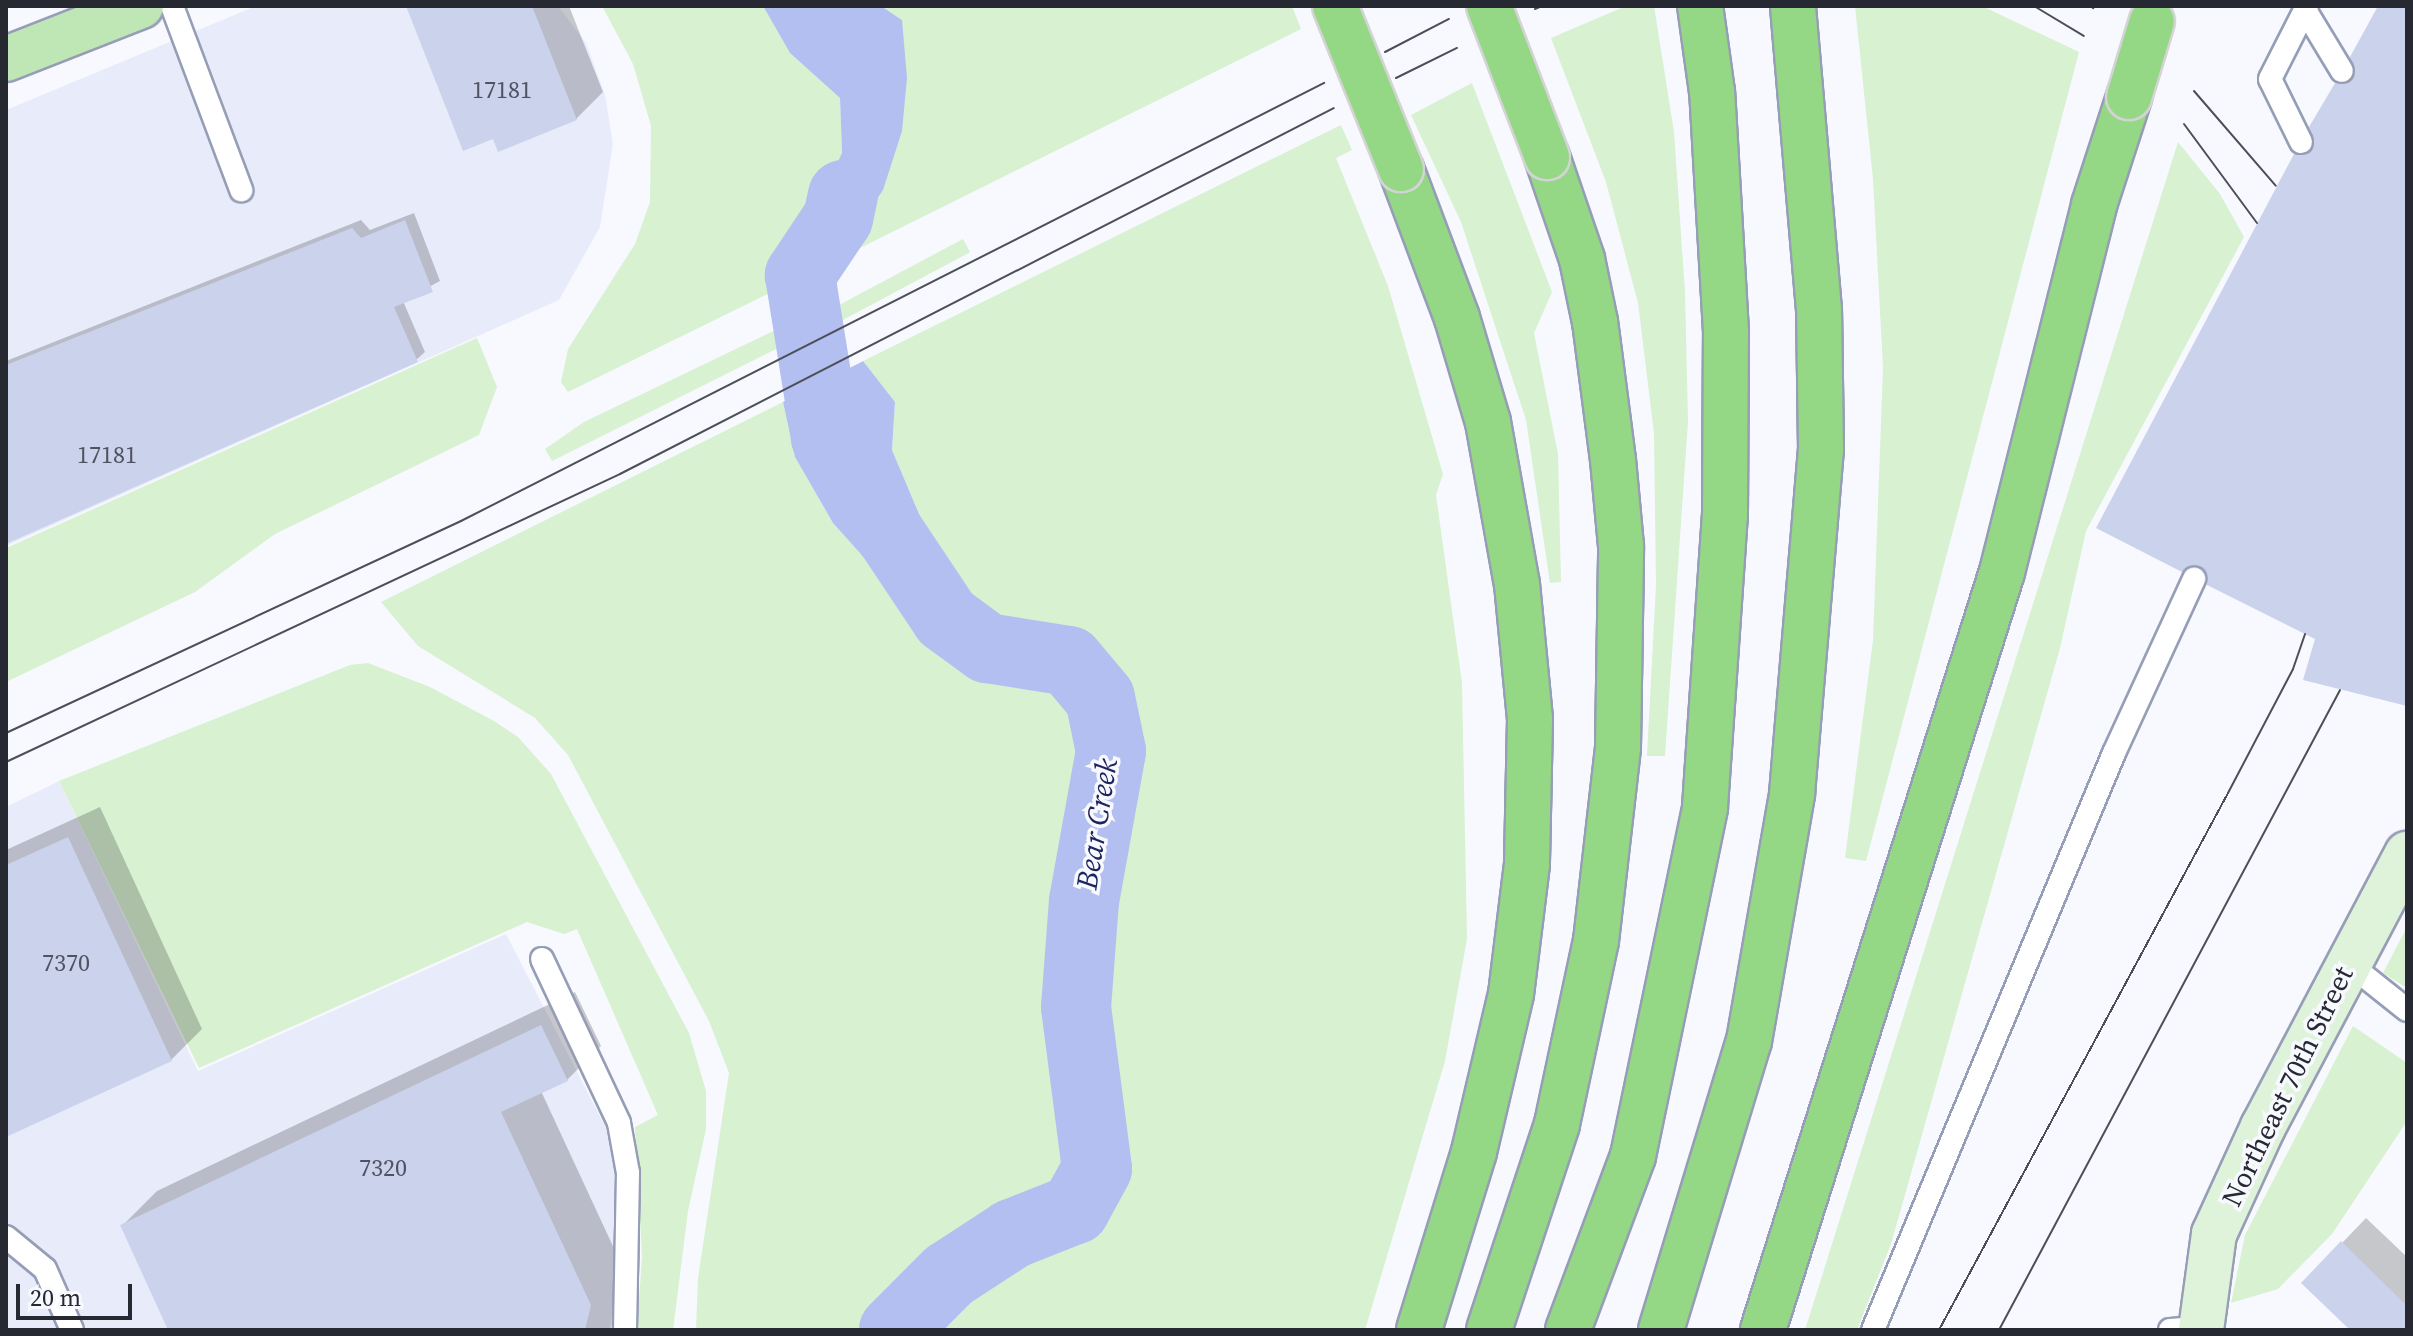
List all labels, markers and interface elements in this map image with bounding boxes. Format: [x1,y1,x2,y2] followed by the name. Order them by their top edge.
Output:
[472,76,532,104] house number: 17181
[77,441,137,469] house number: 17181
[1069,756,1125,892] water label: Bear Creek
[42,949,90,977] house number: 7370
[2214,961,2360,1211] street label: Northeast 70th Street
[359,1154,407,1182] house number: 7320
[20,1268,136,1318] scale bar
[30,1281,81,1314] text: 20 m

